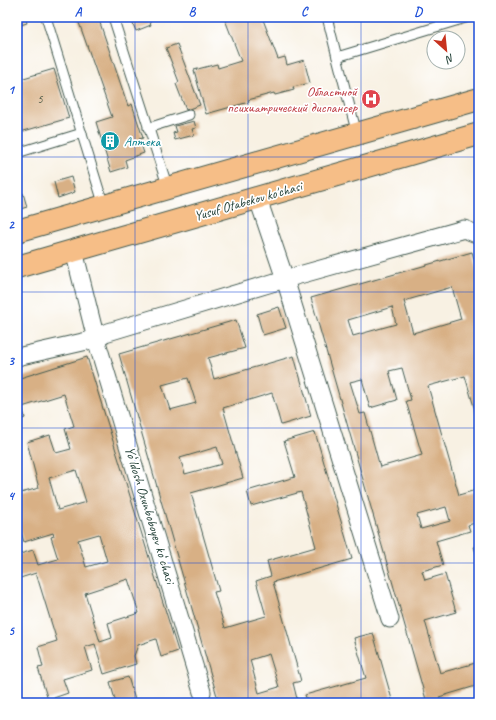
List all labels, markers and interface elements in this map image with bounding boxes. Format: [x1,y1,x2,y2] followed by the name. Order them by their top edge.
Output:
[75,4,83,20] text: A
[189,4,197,20] text: B
[301,4,309,20] text: C
[414,4,423,20] text: D
[426,30,466,70] north arrow
[442,51,457,68] text: N
[8,82,16,98] text: 1
[227,83,358,116] place label: Областной психиатрический диспансер
[360,88,382,110] hospital icon: Областной психиатрический диспансер
[37,91,43,107] house number: 5
[99,130,121,152] building icon: Аптека
[124,133,162,150] place label: Аптека
[192,177,306,225] street label: Yusuf Otabekov ko'chasi
[8,217,15,233] text: 2
[8,353,15,369] text: 3
[121,444,180,588] street label: Yoʻldosh Oxunboboyev koʻchasi
[8,488,16,504] text: 4
[8,623,15,639] text: 5

